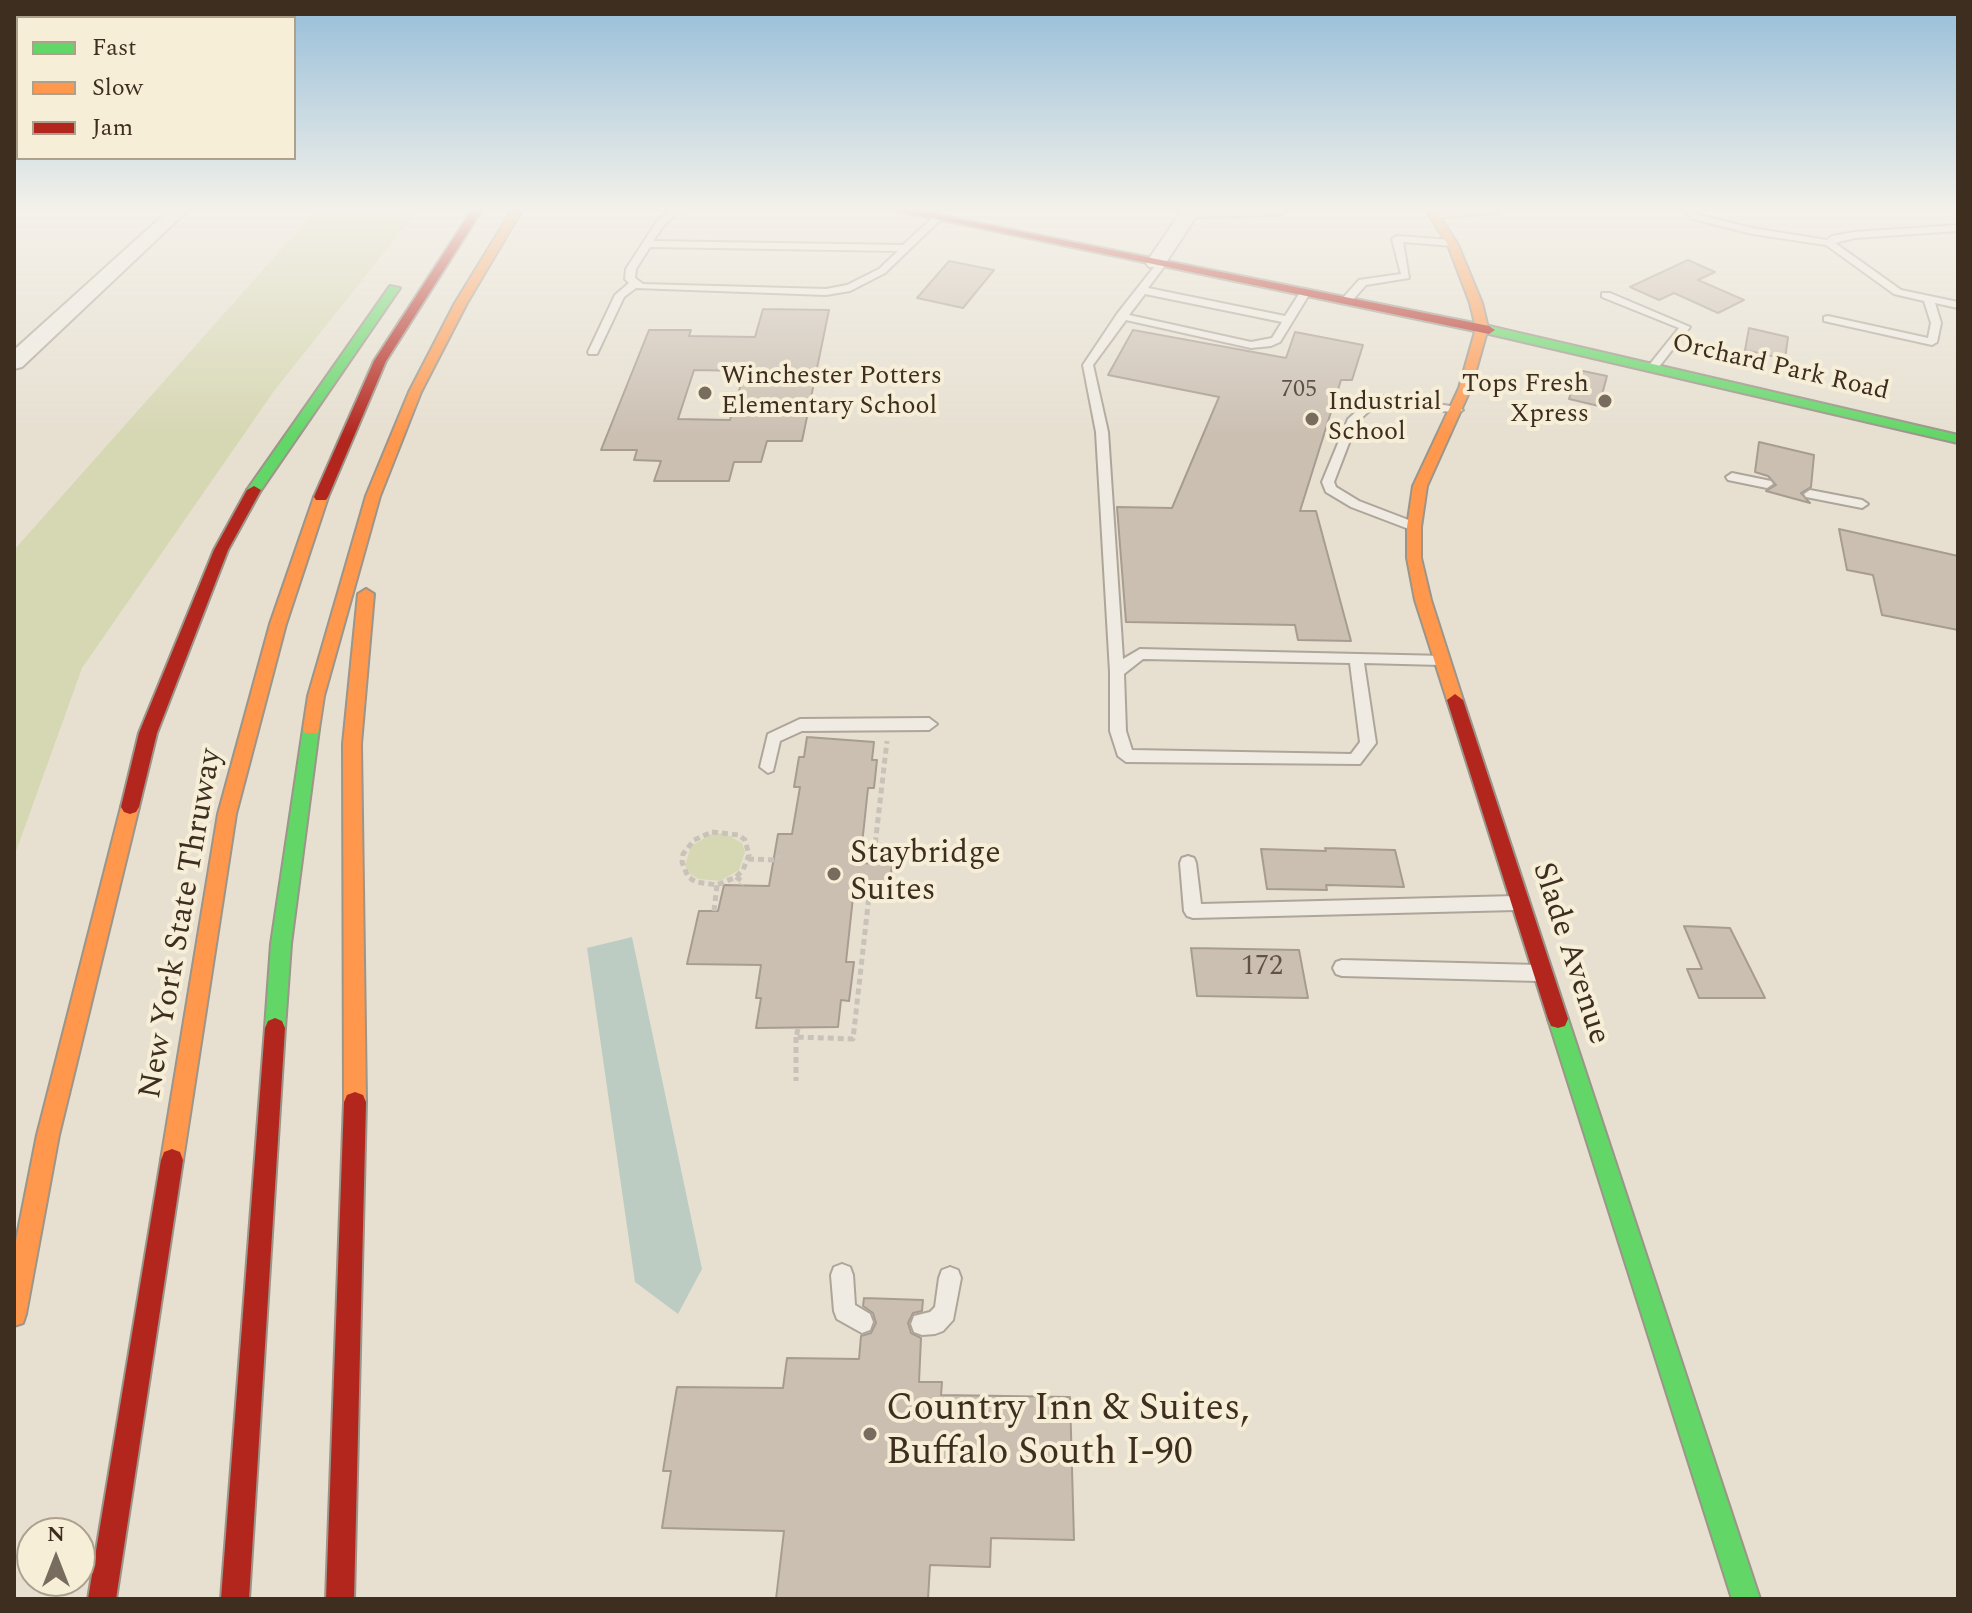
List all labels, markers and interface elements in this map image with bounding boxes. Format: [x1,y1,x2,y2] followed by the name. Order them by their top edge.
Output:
[16,16,296,160] legend
[92,30,137,66] text: Fast
[92,70,143,106] text: Slow
[92,110,133,146] text: Jam
[1669,329,1891,409] street label: Orchard Park Road
[721,362,942,424] place label: Winchester Potters Elementary School
[1462,370,1589,432] place label: Tops Fresh Xpress
[1281,377,1317,405] house number: 705
[696,384,714,402] marker: Winchester Potters Elementary School
[1328,388,1442,450] place label: Industrial School
[1596,392,1614,410] marker: Tops Fresh Xpress
[1303,410,1321,428] marker: Industrial School
[133,746,233,1102] street label: New York State Thruway
[850,837,1001,912] place label: Staybridge Suites
[1522,858,1616,1050] street label: Slade Avenue
[825,865,843,883] marker: Staybridge Suites
[1241,952,1283,986] house number: 172
[886,1389,1249,1478] place label: Country Inn & Suites, Buffalo South I-90
[861,1425,879,1443] marker: Country Inn & Suites, Buffalo South I-90
[16,1517,96,1597] north arrow
[47,1518,65,1551] text: N

